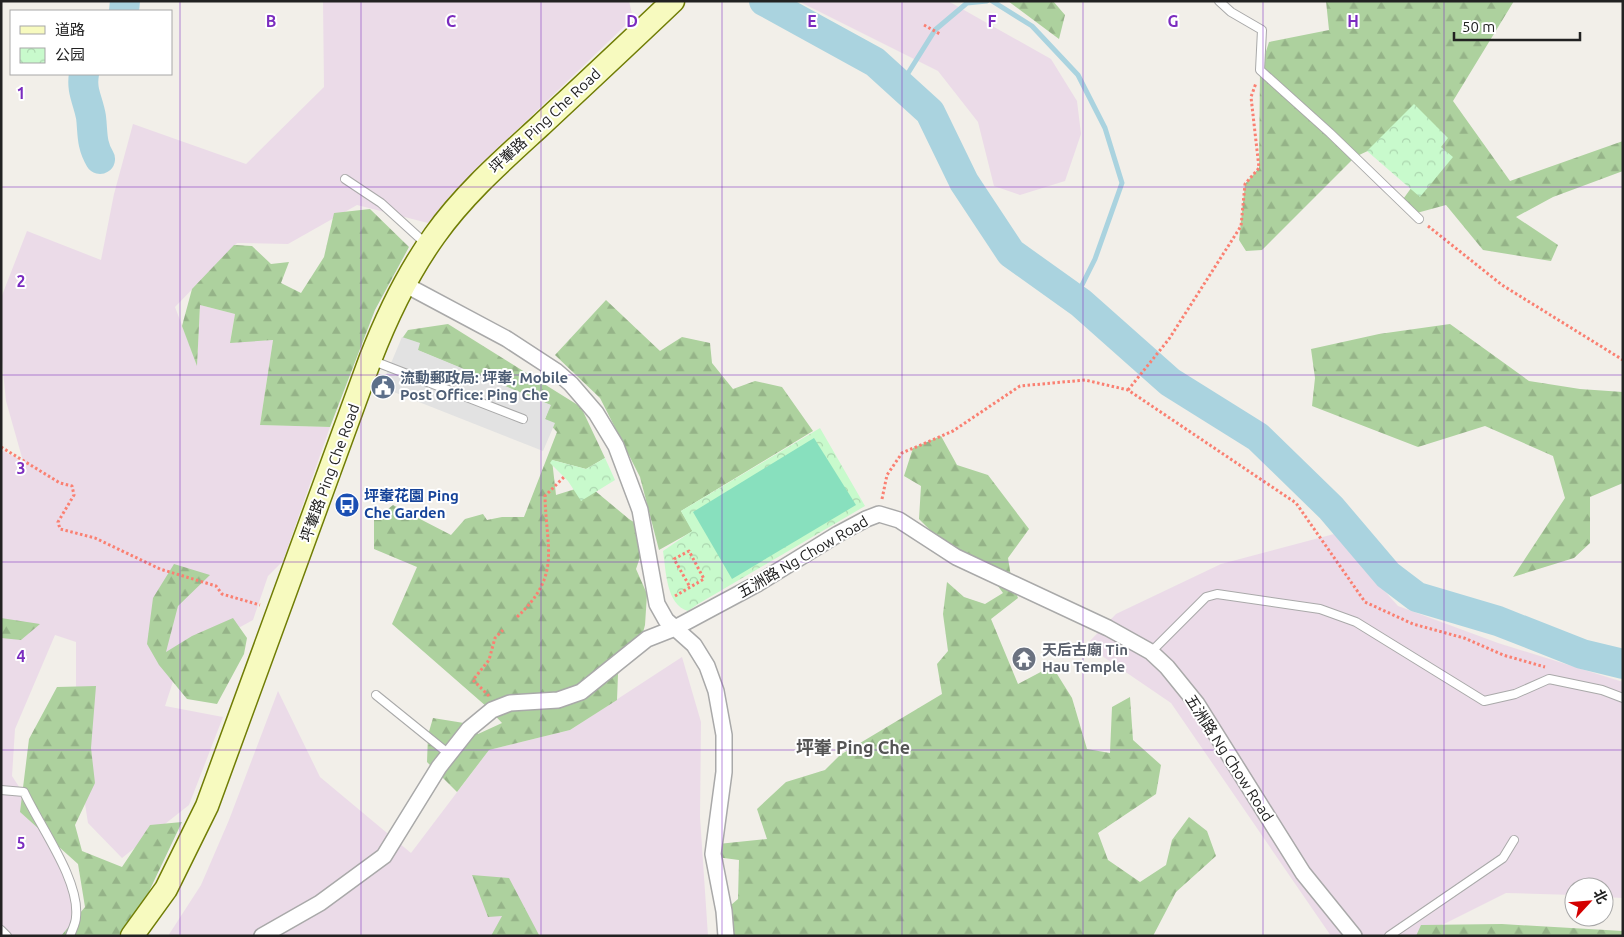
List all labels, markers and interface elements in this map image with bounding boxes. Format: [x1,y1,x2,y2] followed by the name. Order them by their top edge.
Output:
[10,10,172,75] legend
[1454,10,1580,42] scale bar
[266,12,276,30] text: B
[446,12,456,30] text: C
[626,12,638,30] text: D
[807,12,817,30] text: E
[988,12,997,30] text: F
[1167,12,1179,30] text: G
[1347,12,1359,30] text: H
[1462,18,1495,35] text: 50 m
[55,21,85,38] text: 道路
[55,46,85,63] text: 公园
[486,65,604,177] street label: 坪輋路 Ping Che Road
[16,84,26,102] text: 1
[16,272,26,290] text: 2
[400,369,568,403] place label: 流動郵政局: 坪輋, Mobile Post Office: Ping Che
[370,374,396,400] public building icon: 流動郵政局: 坪輋, Mobile Post Office: Ping Che
[297,401,362,544] street label: 坪輋路 Ping Che Road
[16,459,26,477] text: 3
[364,487,459,521] place label: 坪輋花園 Ping Che Garden
[334,492,360,518] bus stop icon: 坪輋花園 Ping Che Garden
[735,512,871,601] street label: 五洲路 Ng Chow Road
[1042,641,1128,675] place label: 天后古廟 Tin Hau Temple
[1011,646,1037,672] temple icon: 天后古廟 Tin Hau Temple
[16,647,26,665] text: 4
[1182,691,1277,824] street label: 五洲路 Ng Chow Road
[796,737,910,757] district label: 坪輋 Ping Che
[16,834,26,852] text: 5
[1564,877,1614,927] north arrow
[1590,887,1611,906] text: 北

